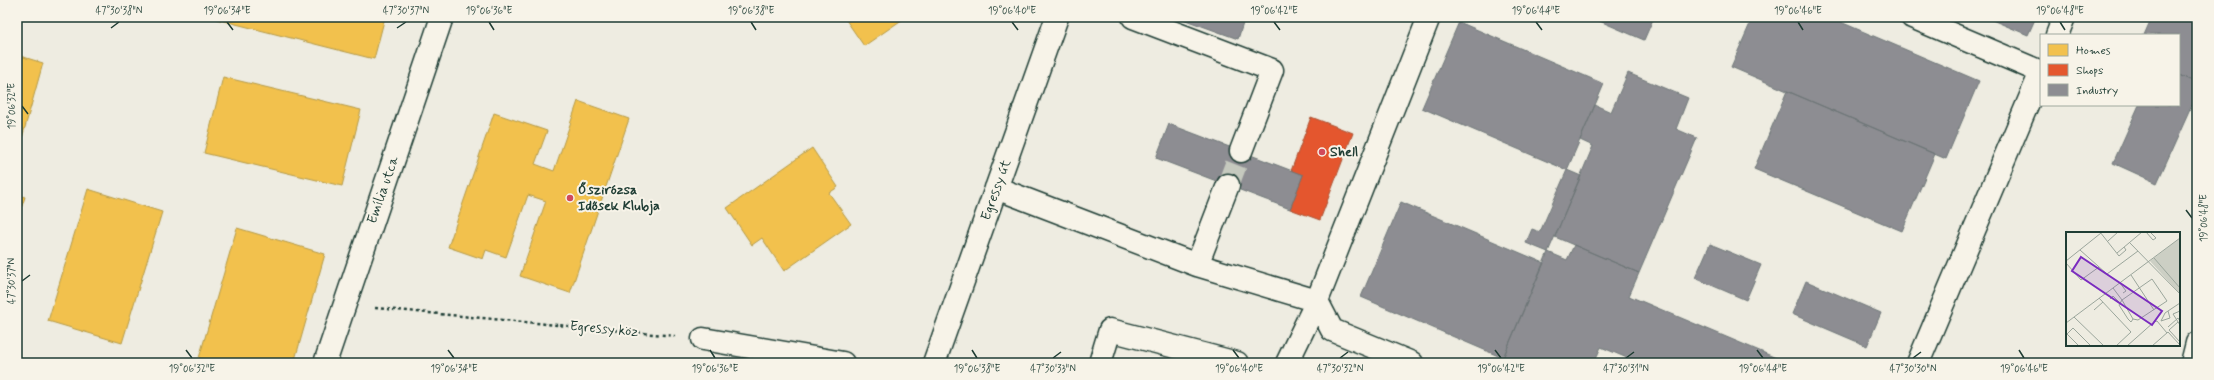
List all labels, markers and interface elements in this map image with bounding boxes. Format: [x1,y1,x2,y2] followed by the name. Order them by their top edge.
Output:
[96,4,143,18] text: 47°30'38"N
[203,4,251,18] text: 19°06'34"E
[383,4,430,18] text: 47°30'37"N
[466,4,512,18] text: 19°06'36"E
[728,4,774,18] text: 19°06'38"E
[988,4,1036,18] text: 19°06'40"E
[1250,4,1298,18] text: 19°06'42"E
[1512,4,1560,18] text: 19°06'44"E
[1774,4,1822,18] text: 19°06'46"E
[2036,4,2084,18] text: 19°06'48"E
[2040,34,2180,106] legend
[2076,43,2111,59] text: Homes
[2076,63,2103,79] text: Shops
[5,83,19,129] text: 19°06'32"E
[2076,83,2118,99] text: Industry
[1330,143,1358,161] place label: Shell
[1317,147,1327,157] marker: Shell
[363,153,403,226] street label: Emília utca
[977,156,1016,223] street label: Egressy út
[578,181,660,216] place label: Őszirózsa Idősek Klubja
[565,193,575,203] marker: Őszirózsa Idősek Klubja
[2197,194,2211,242] text: 19°06'48"E
[2066,232,2180,346] inset map
[5,257,19,304] text: 47°30'37"N
[569,317,639,341] street label: Egressy köz
[169,362,215,376] text: 19°06'32"E
[430,362,478,376] text: 19°06'34"E
[692,362,738,376] text: 19°06'36"E
[954,362,1000,376] text: 19°06'38"E
[1030,362,1076,376] text: 47°30'33"N
[1215,362,1263,376] text: 19°06'40"E
[1317,362,1364,376] text: 47°30'32"N
[1477,362,1525,376] text: 19°06'42"E
[1603,362,1649,376] text: 47°30'31"N
[1739,362,1787,376] text: 19°06'44"E
[1889,362,1937,376] text: 47°30'30"N
[2000,362,2048,376] text: 19°06'46"E

